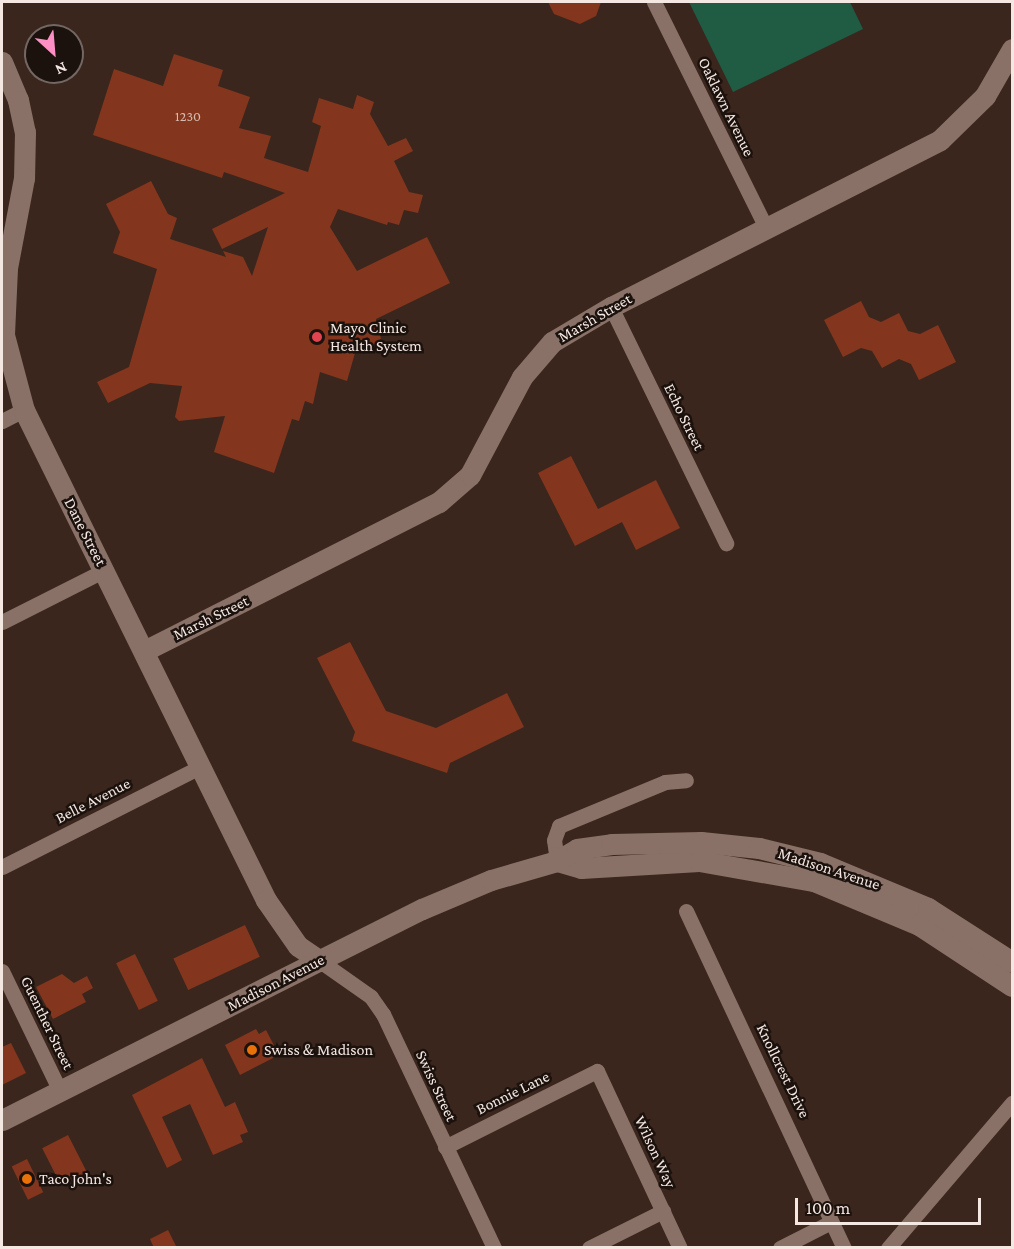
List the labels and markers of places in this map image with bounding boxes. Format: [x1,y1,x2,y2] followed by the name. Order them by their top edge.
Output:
[330,318,422,356] place label: Mayo Clinic Health System
[308,328,326,346] marker: Mayo Clinic Health System
[264,1040,373,1060] place label: Swiss & Madison
[245,1043,259,1057] marker: Swiss & Madison
[39,1169,112,1189] place label: Taco John's
[20,1172,34,1186] marker: Taco John's

